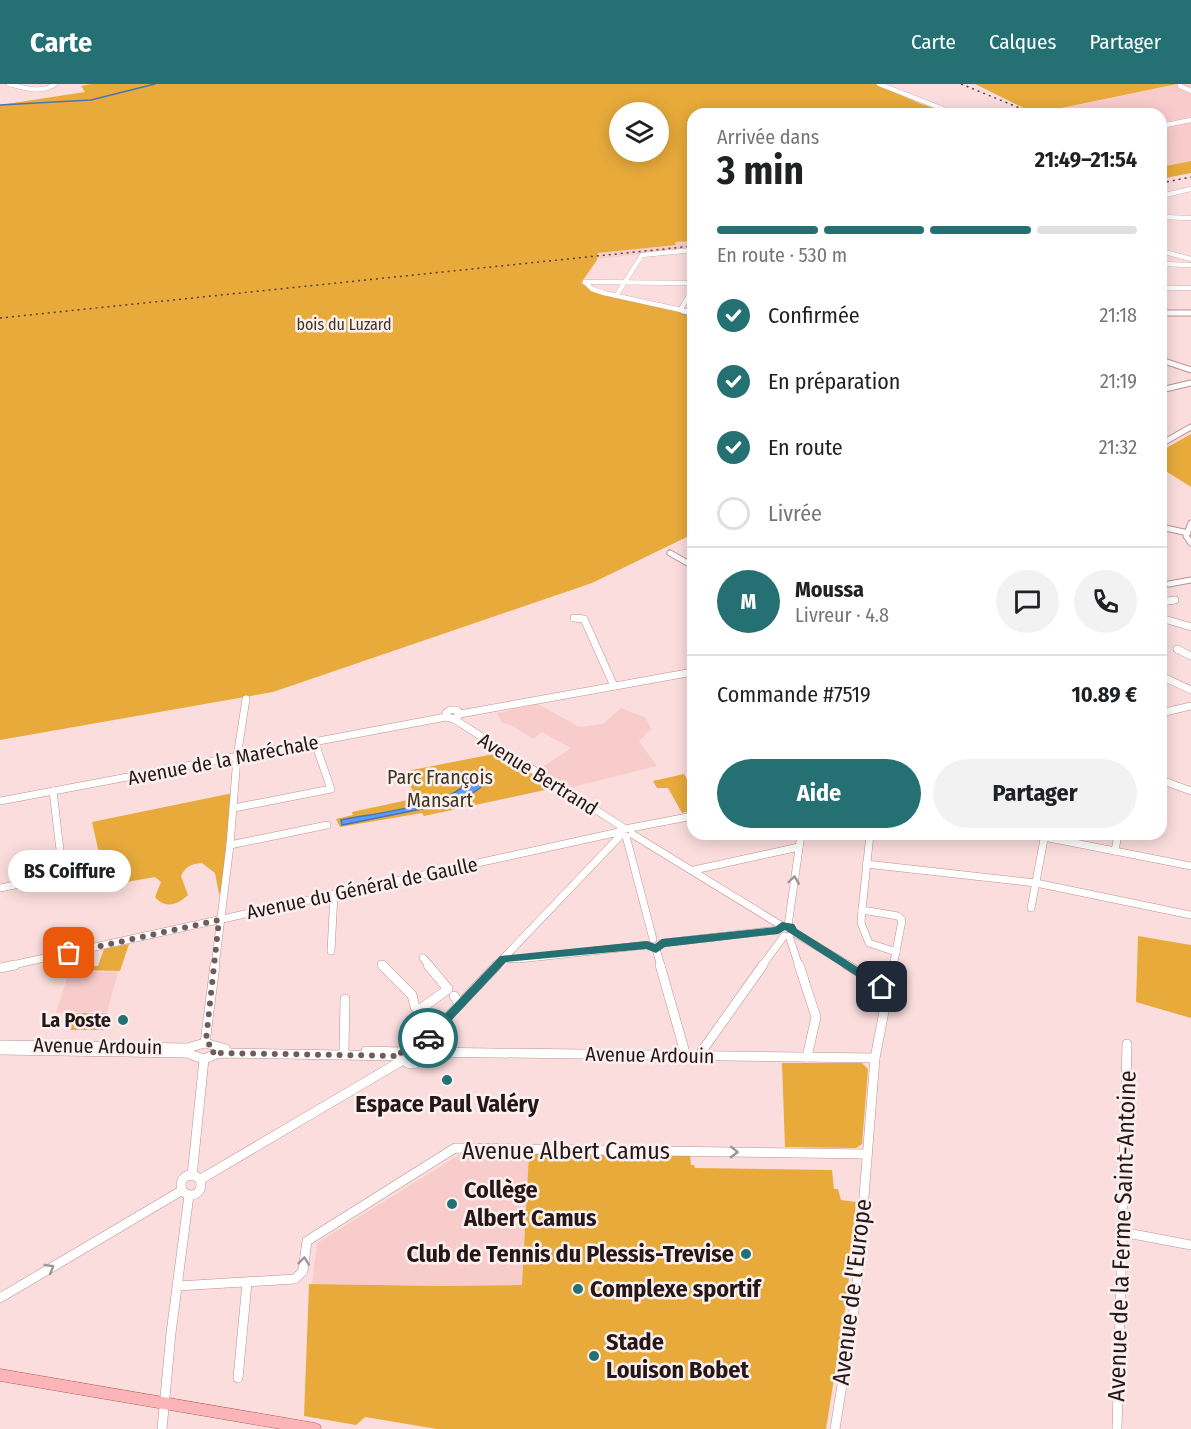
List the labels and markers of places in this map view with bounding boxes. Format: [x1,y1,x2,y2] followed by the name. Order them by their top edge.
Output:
[8,851,130,893] callout: BS Coiffure
[43,927,94,978] pin
[856,961,907,1012] pin
[41,1008,111,1032] place label: La Poste
[116,1013,130,1027] marker: La Poste
[440,1073,454,1087] marker: Espace Paul Valéry
[355,1090,539,1118] place label: Espace Paul Valéry
[463,1176,597,1232] place label: Collège Albert Camus
[445,1197,459,1211] marker: Collège Albert Camus
[407,1240,734,1268] place label: Club de Tennis du Plessis-Trevise
[739,1247,753,1261] marker: Club de Tennis du Plessis-Trevise
[590,1275,762,1303] place label: Complexe sportif
[571,1282,585,1296] marker: Complexe sportif
[606,1328,749,1384] place label: Stade Louison Bobet
[587,1349,601,1363] marker: Stade Louison Bobet

